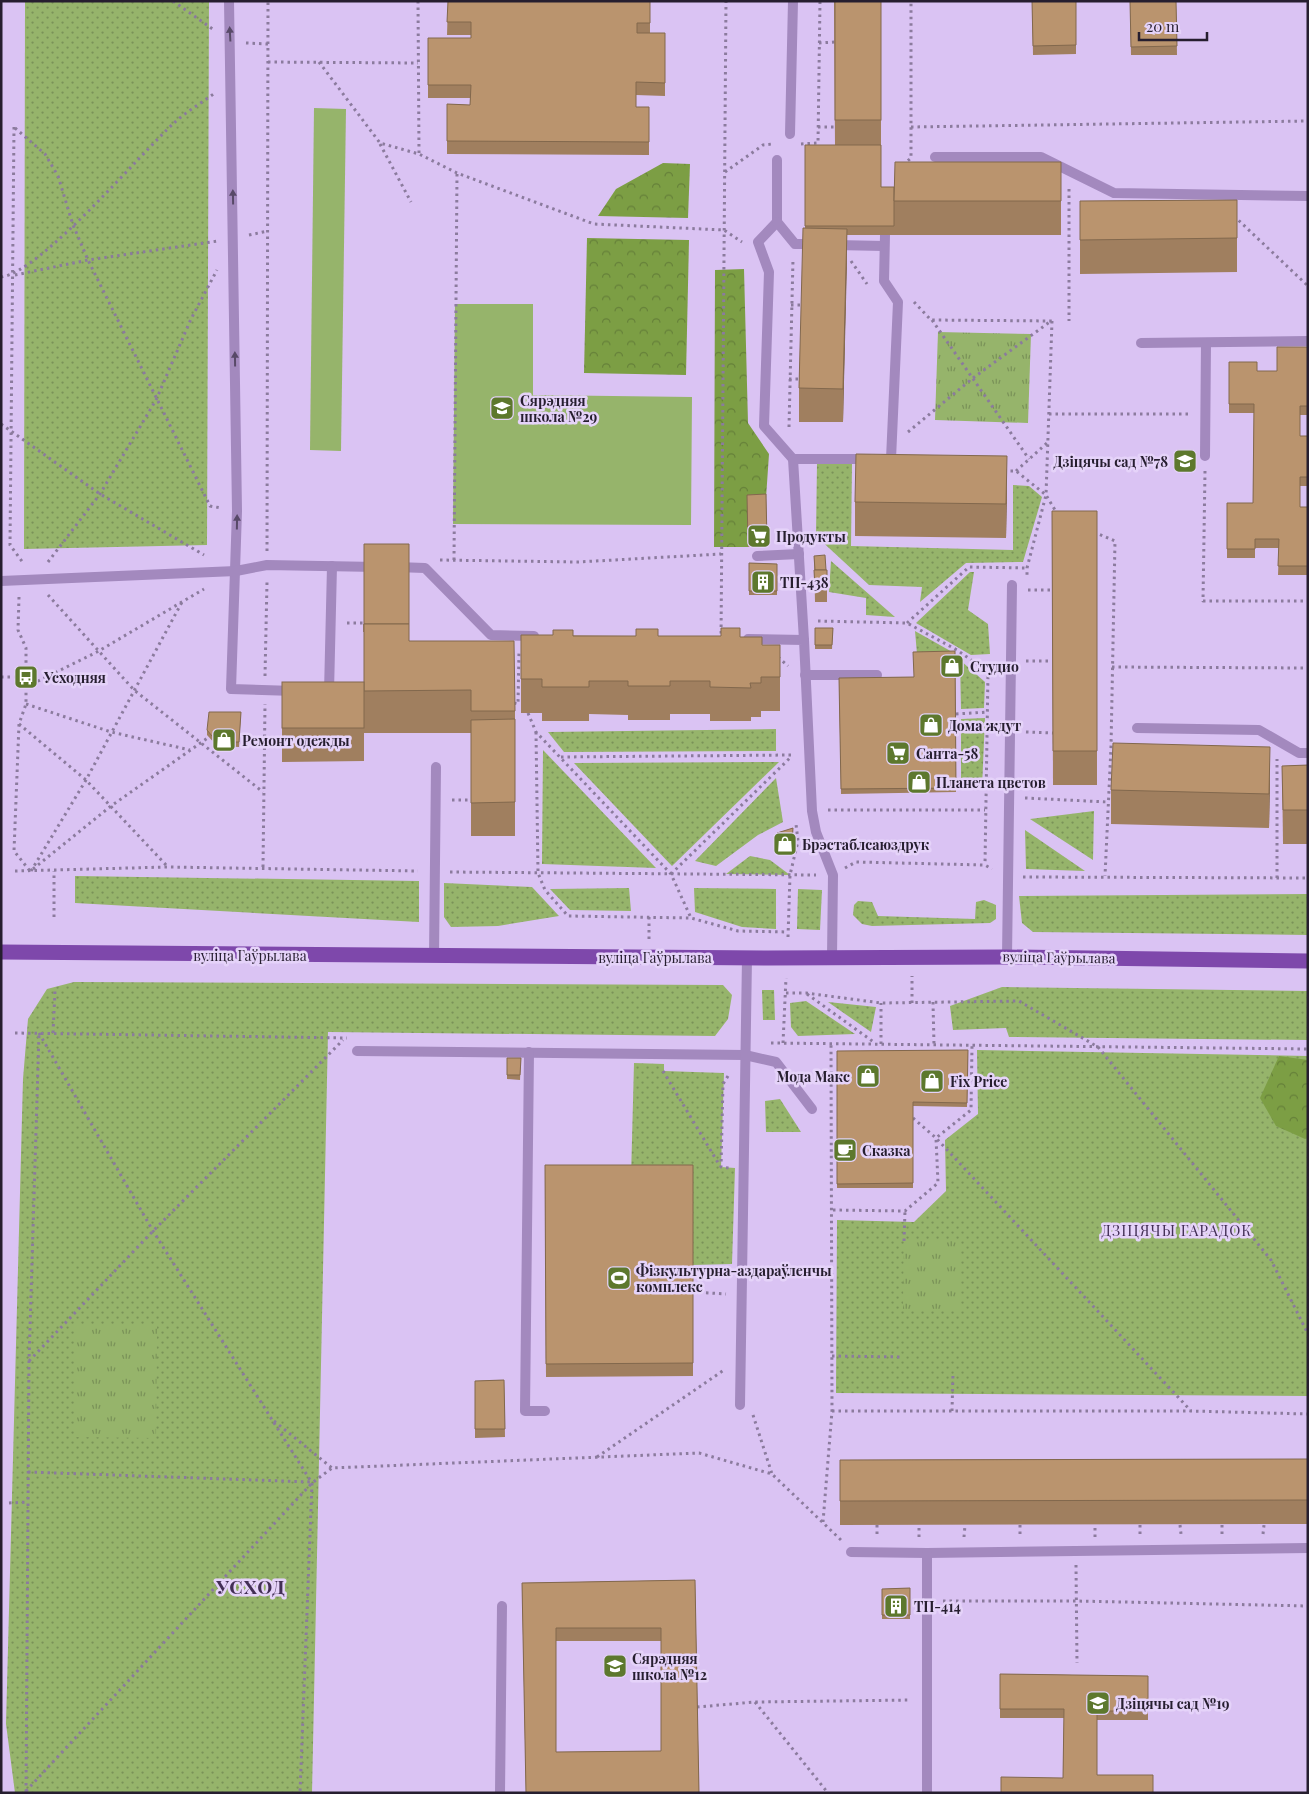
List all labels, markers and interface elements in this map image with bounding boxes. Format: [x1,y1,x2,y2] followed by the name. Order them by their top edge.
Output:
[1139,10,1206,42] scale bar
[1146,16,1180,36] text: 20 m
[226,26,234,42] one-way arrow
[229,189,237,205] one-way arrow
[231,351,239,367] one-way arrow
[520,391,598,426] place label: Сярэдняя школа №29
[489,395,515,421] school or university icon: Сярэдняя школа №29
[1172,448,1198,474] school or university icon: Дзіцячы сад №78
[1053,452,1168,471] place label: Дзіцячы сад №78
[233,514,241,530] one-way arrow
[746,523,772,549] supermarket icon: Продукты
[776,527,846,546] place label: Продукты
[750,569,776,595] building icon: ТП-438
[780,573,829,592] place label: ТП-438
[939,653,965,679] shop icon: Студио
[970,657,1019,676] place label: Студио
[13,664,39,690] bus stop icon: Усходняя
[43,668,106,687] place label: Усходняя
[918,712,944,738] shop icon: Дома ждут
[948,716,1021,735] place label: Дома ждут
[211,727,237,753] shop icon: Ремонт одежды
[242,731,350,750] place label: Ремонт одежды
[885,740,911,766] supermarket icon: Санта-58
[916,744,979,763] place label: Санта-58
[906,769,932,795] shop icon: Планета цветов
[936,773,1046,792] place label: Планета цветов
[772,831,798,857] shop icon: Брэстаблсаюздрук
[802,835,930,854] place label: Брэстаблсаюздрук
[193,946,307,965] street label: вуліца Гаўрылава
[1002,947,1116,967] street label: вуліца Гаўрылава
[598,948,712,967] street label: вуліца Гаўрылава
[855,1063,881,1089] shop icon: Мода Макс
[777,1067,850,1086] place label: Мода Макс
[919,1068,945,1094] shop icon: Fix Price
[950,1072,1007,1091] place label: Fix Price
[832,1137,858,1163] cafe icon: Сказка
[862,1141,911,1160] place label: Сказка
[1102,1220,1252,1240] district label: ДЗІЦЯЧЫ ГАРАДОК
[636,1261,832,1296] place label: Фізкультурна-аздараўленчы комплекс
[606,1265,632,1291] sports icon: Фізкультурна-аздараўленчы комплекс
[215,1573,286,1599] district label: УСХОД
[883,1593,909,1619] building icon: ТП-414
[914,1597,961,1616] place label: ТП-414
[632,1649,707,1684] place label: Сярэдняя школа №12
[602,1653,628,1679] school or university icon: Сярэдняя школа №12
[1085,1690,1111,1716] school or university icon: Дзіцячы сад №19
[1116,1694,1230,1713] place label: Дзіцячы сад №19

